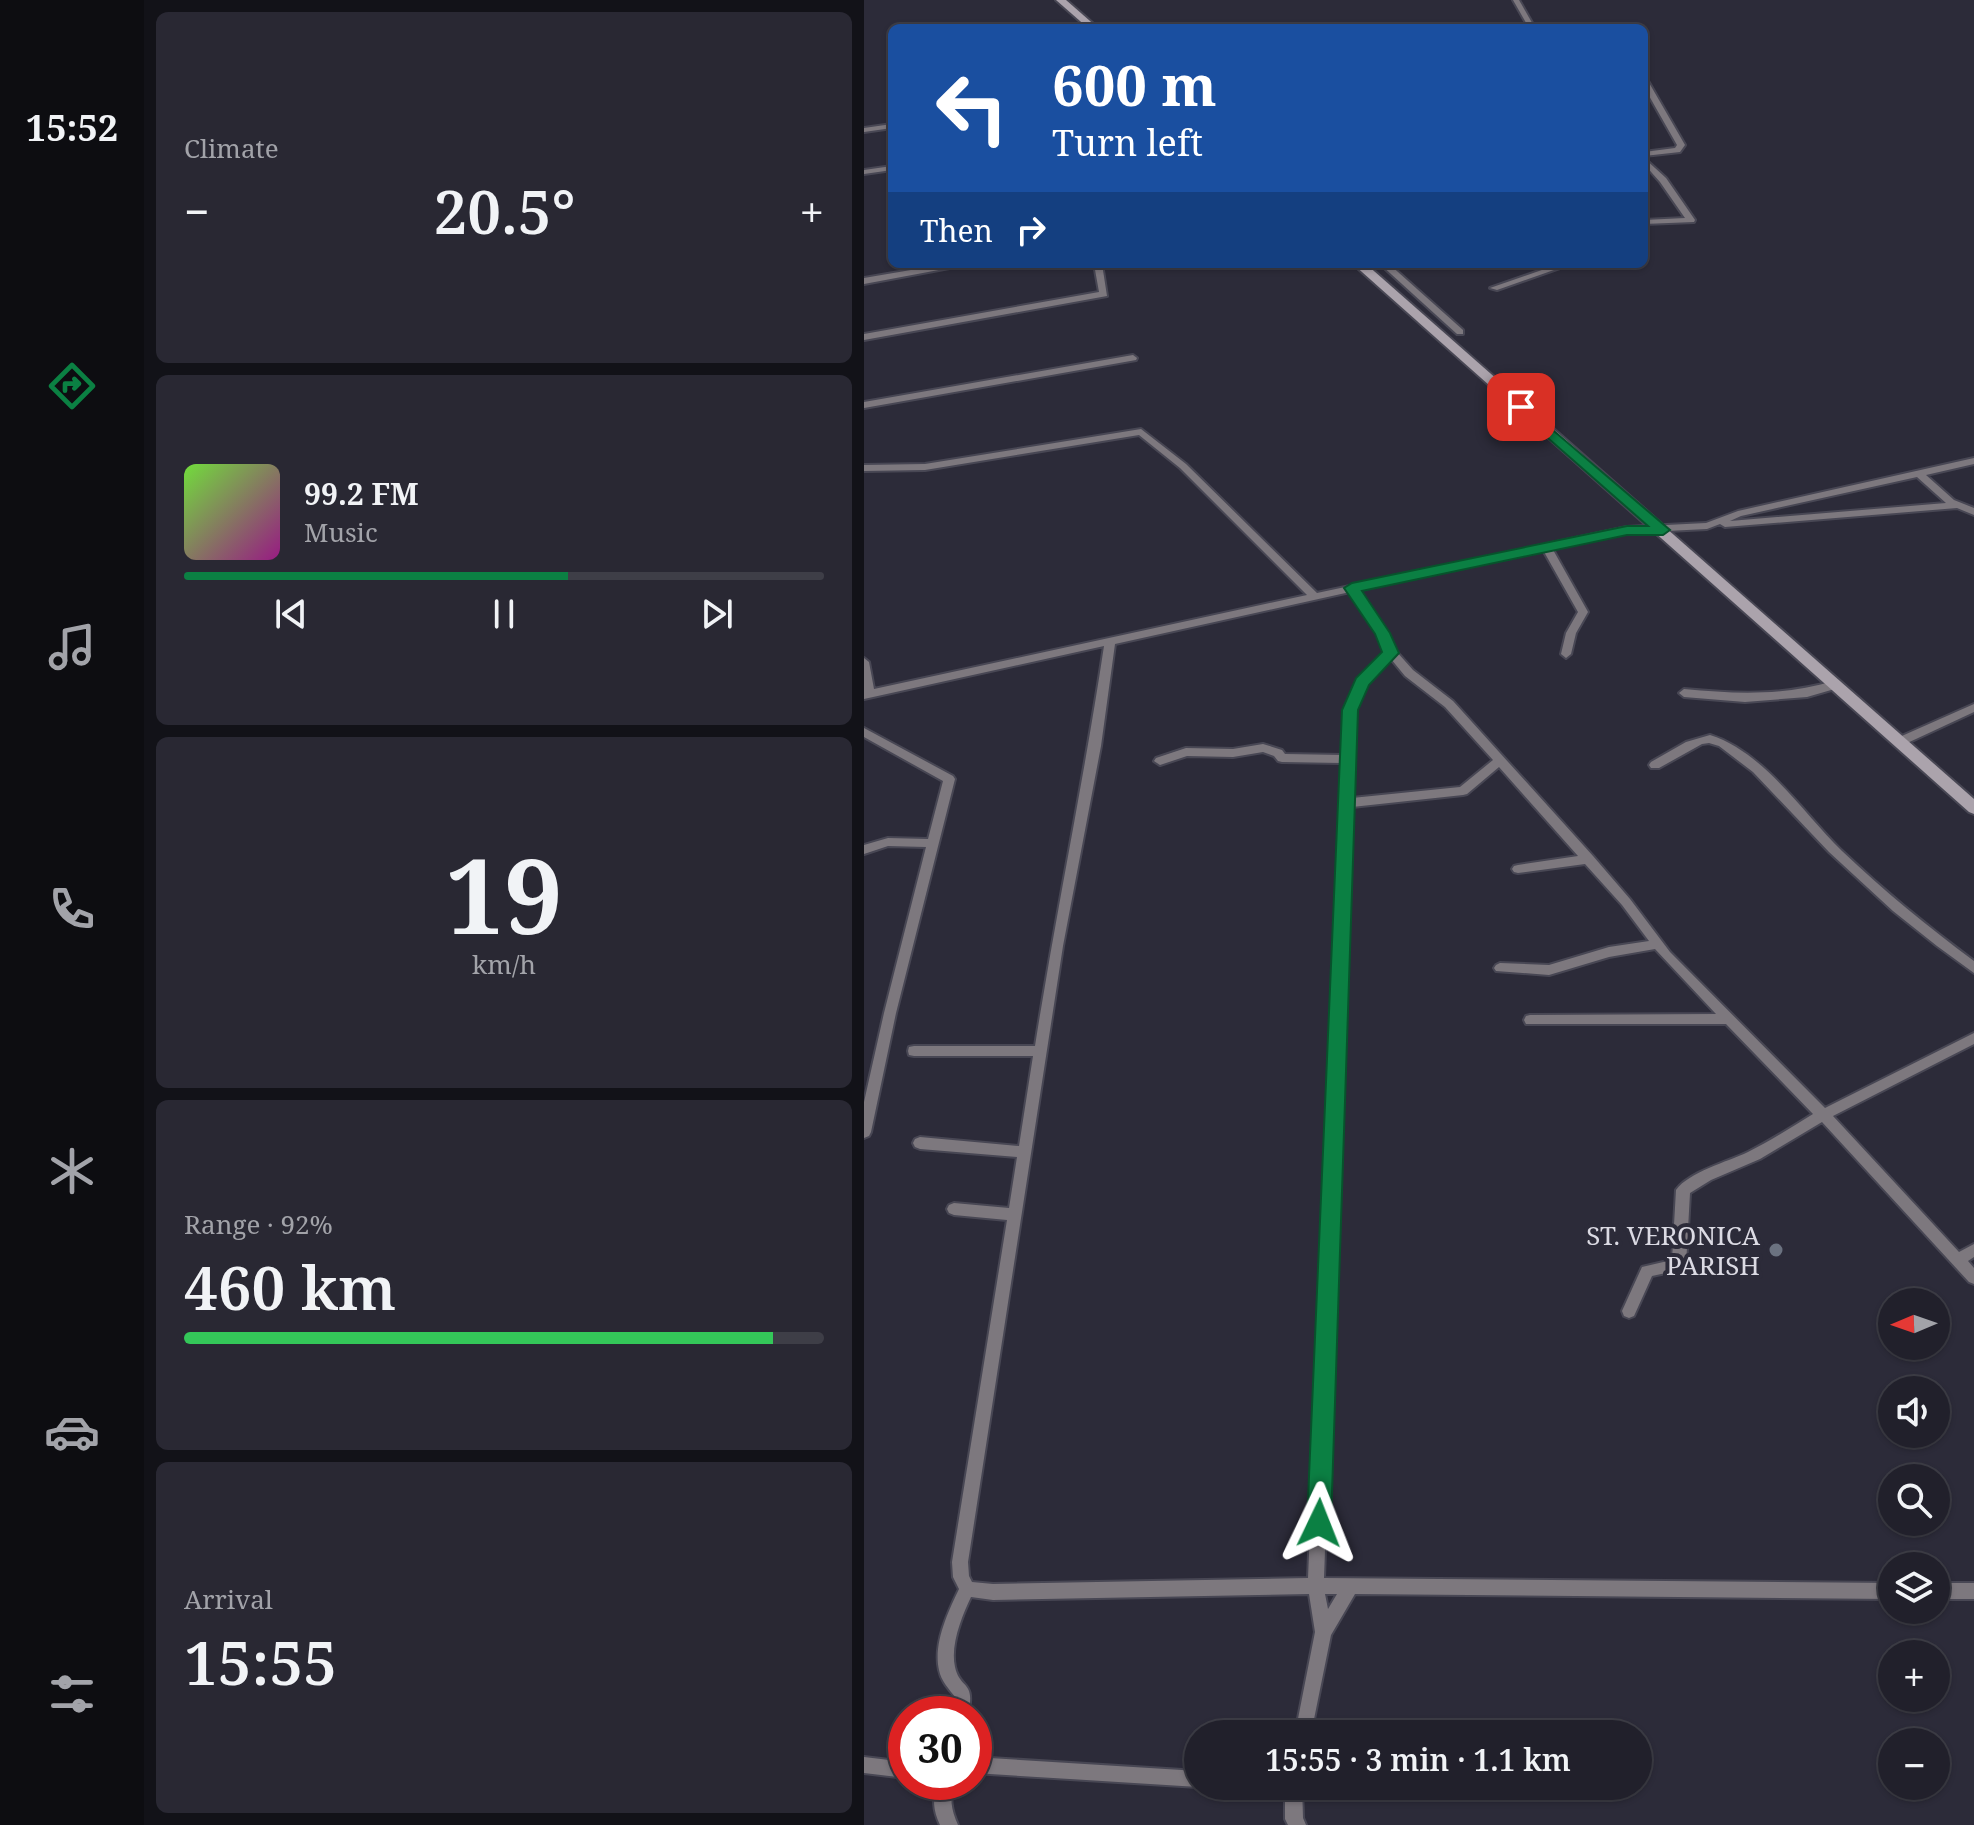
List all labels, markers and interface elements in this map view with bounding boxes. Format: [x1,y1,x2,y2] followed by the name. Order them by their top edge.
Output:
[1052,46,1217,122] text: 600 m
[920,56,1024,160] icon: left
[26,103,118,152] text: 15:52
[1052,118,1203,167] text: Turn left
[184,130,279,166] text: Climate
[433,170,575,252] text: 20.5°
[184,181,209,241] text: −
[799,181,824,241] text: +
[1009,208,1053,252] icon: right
[920,210,993,251] text: Then
[44,358,100,414] icon: directions
[1487,373,1555,441] pin
[1499,385,1543,429] icon: arrive
[304,473,419,514] text: 99.2 FM
[304,514,378,550] text: Music
[269,592,313,636] icon: previous
[482,592,526,636] icon: pause
[695,592,739,636] icon: next
[44,619,100,675] icon: music
[445,823,563,964] text: 19
[44,881,100,937] icon: phone
[472,946,536,982] text: km/h
[44,1143,100,1199] icon: climate
[184,1206,333,1242] text: Range · 92%
[1586,1217,1761,1283] place label: ST. VERONICA PARISH
[1767,1241,1785,1259] marker: ST. VERONICA PARISH
[184,1246,396,1328] text: 460 km
[1878,1288,1950,1360] north arrow
[1878,1288,1950,1800] map controls
[1878,1376,1950,1448] button: sound
[44,1404,100,1460] icon: car
[1878,1464,1950,1536] button: search
[1277,1481,1361,1565] position arrow
[1878,1552,1950,1624] button: layers
[184,1581,273,1617] text: Arrival
[184,1621,337,1703] text: 15:55
[1878,1640,1950,1712] button: +
[44,1666,100,1722] icon: filters
[888,1696,992,1800] speed limit sign: 30
[1878,1728,1950,1800] button: −
[1265,1739,1571,1780] text: 15:55 · 3 min · 1.1 km

